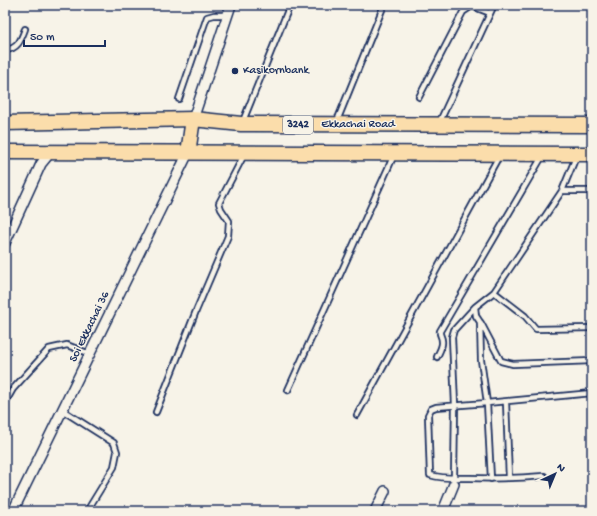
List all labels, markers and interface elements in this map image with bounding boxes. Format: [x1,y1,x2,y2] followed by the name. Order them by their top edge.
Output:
[24,22,105,48] scale bar
[30,31,55,45] text: 50 m
[243,64,311,78] place label: Kasikornbank
[230,66,240,76] marker: Kasikornbank
[283,116,313,134] road number: 3242
[321,118,396,132] street label: Ekkachai Road
[67,288,114,365] street label: Soi Ekkachai 36
[535,454,575,494] north arrow
[554,461,567,475] text: N

